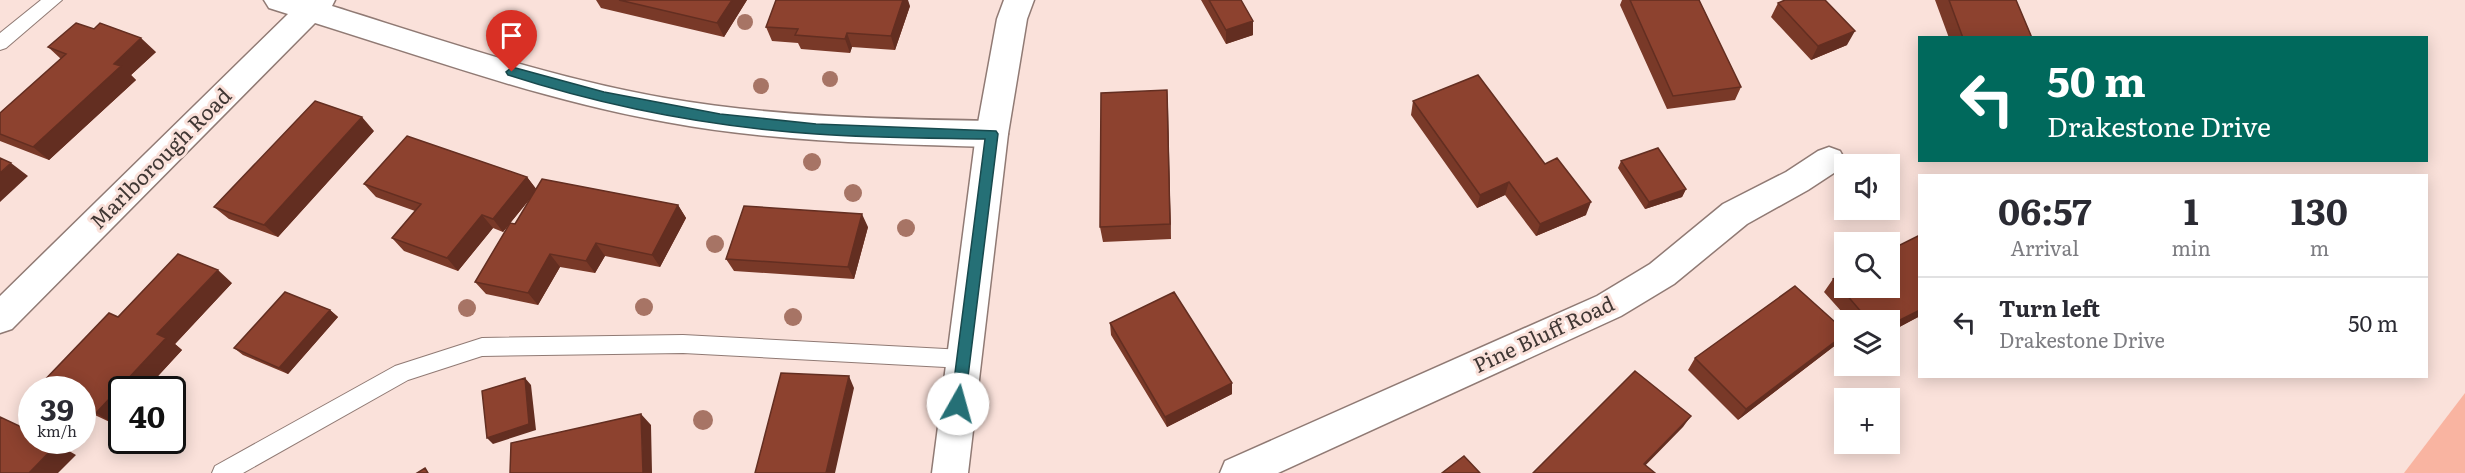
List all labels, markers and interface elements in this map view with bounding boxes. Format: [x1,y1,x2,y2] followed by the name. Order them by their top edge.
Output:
[486,10,537,72] pin
[495,19,528,52] icon: arrive
[2047,48,2146,110] text: 50 m
[1948,60,2026,138] icon: left
[81,79,237,235] street label: Marlborough Road
[2047,105,2271,145] text: Drakestone Drive
[1834,154,1900,454] map controls
[1834,154,1900,220] button: sound
[1998,183,2091,236] text: 06:57
[2184,183,2199,236] text: 1
[2291,183,2348,236] text: 130
[1834,232,1900,298] button: search
[2011,232,2079,262] text: Arrival
[2171,232,2211,262] text: min
[2310,232,2329,262] text: m
[1467,286,1619,379] street label: Pine Bluff Road
[1999,291,2100,324] text: Turn left
[1948,306,1981,339] icon: left
[2348,306,2398,339] text: 50 m
[1834,310,1900,376] button: layers
[1999,324,2165,354] text: Drakestone Drive
[926,372,990,436] position arrow
[108,376,186,454] speed limit sign: 40
[40,386,74,430] text: 39
[1834,388,1900,454] button: +
[37,419,77,442] text: km/h

